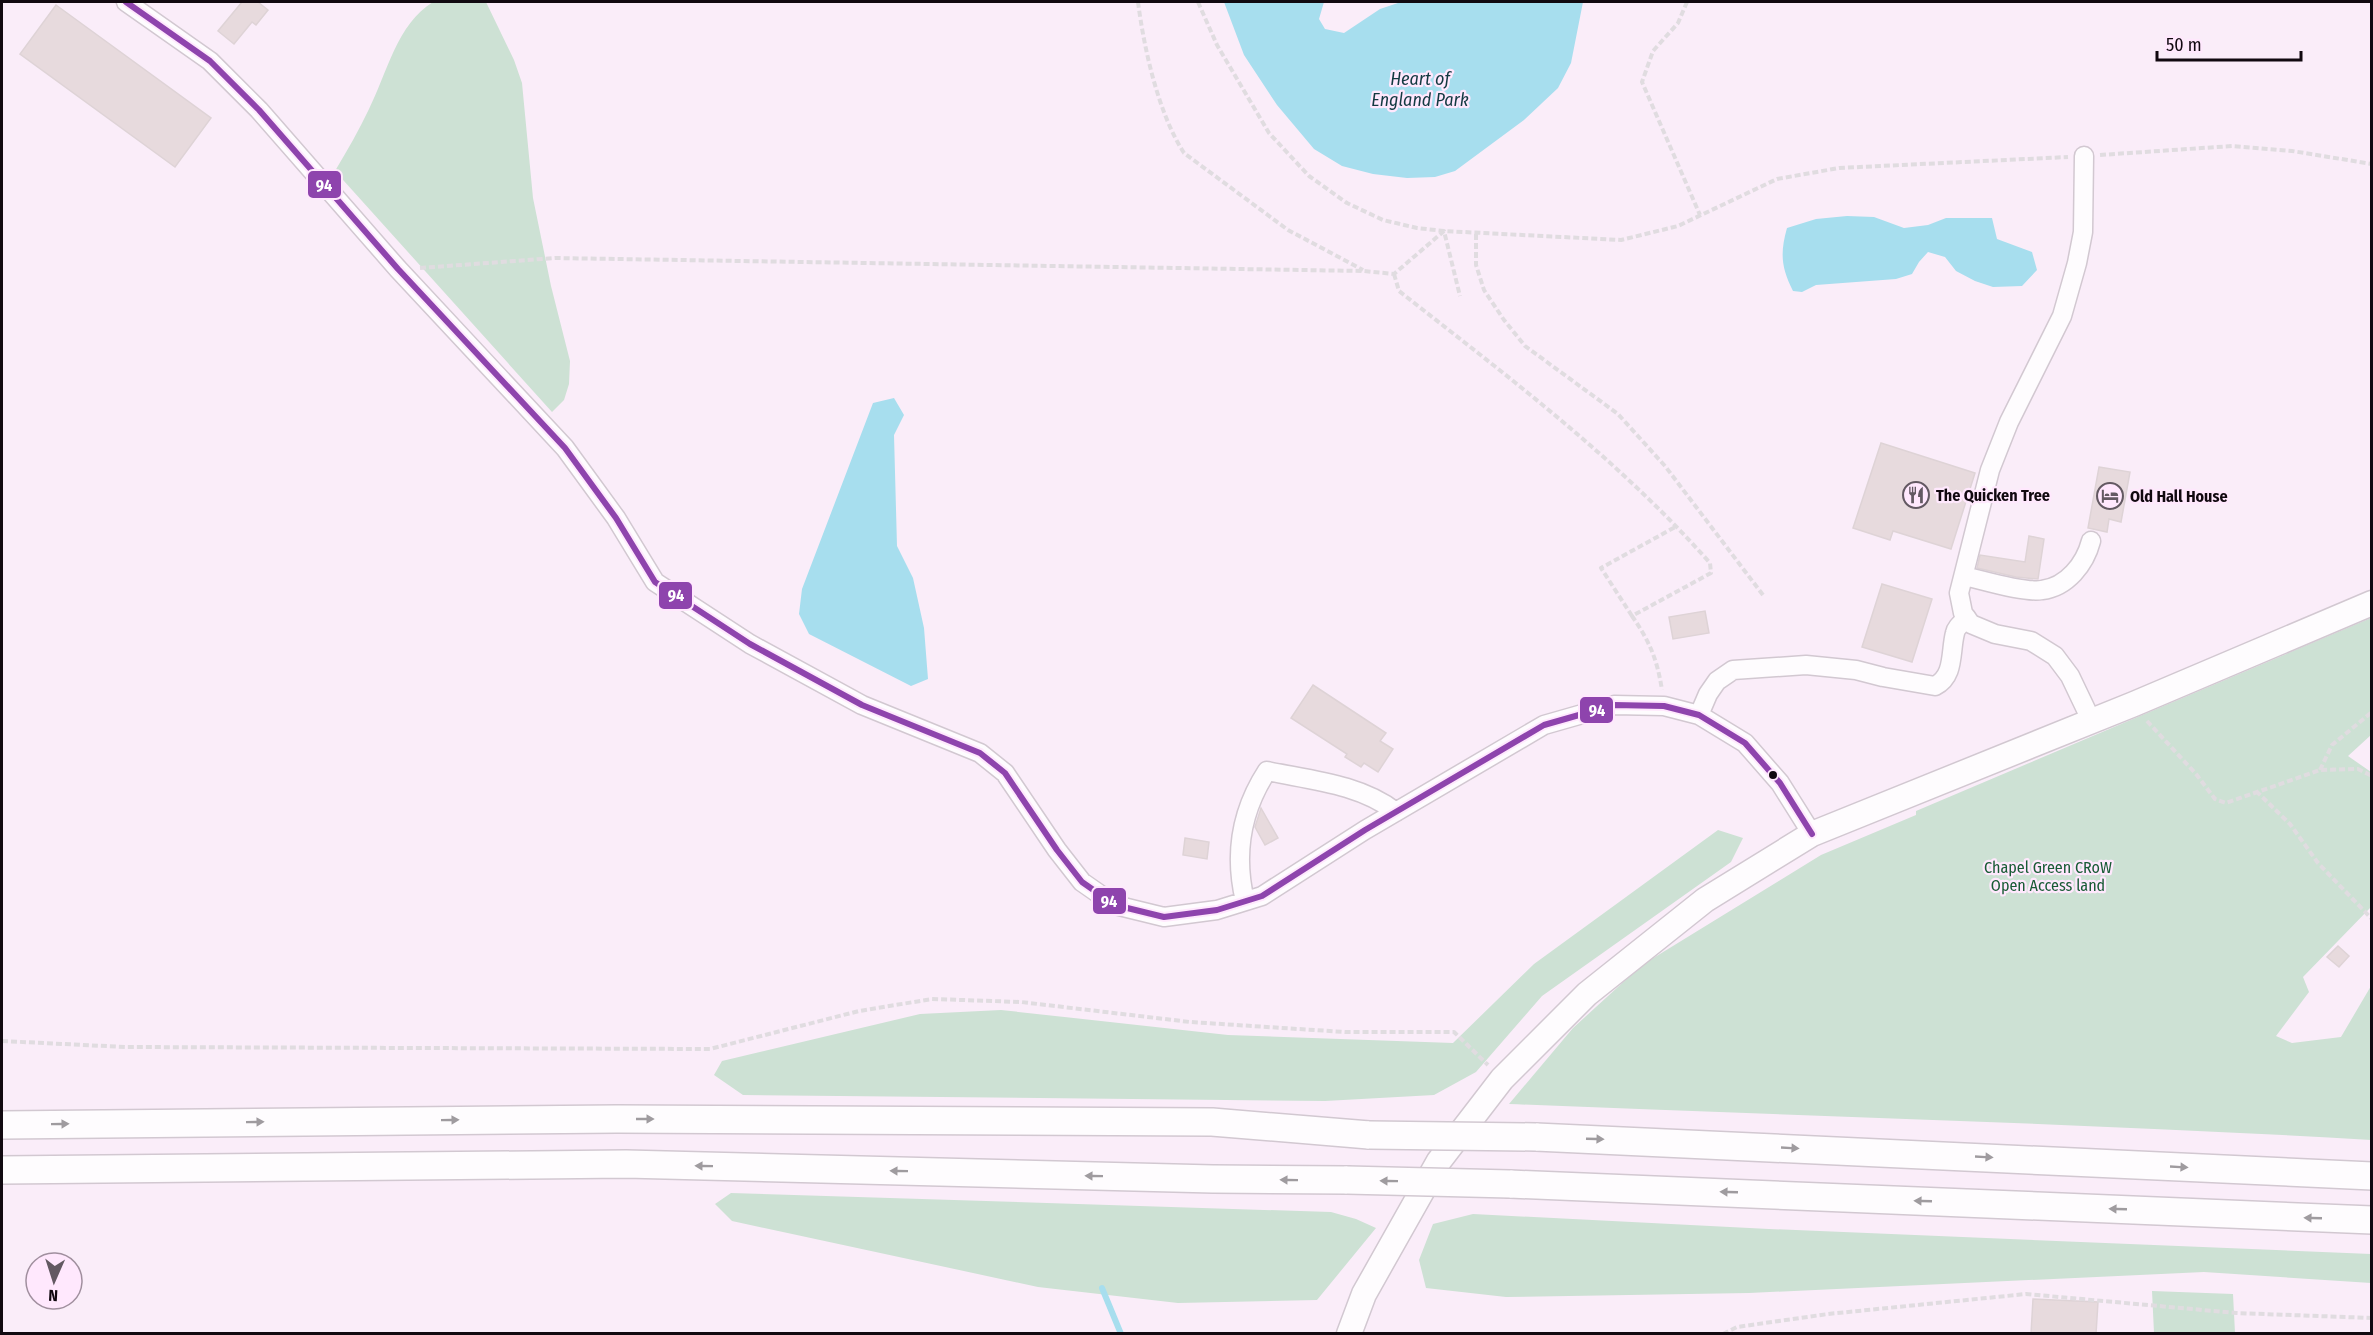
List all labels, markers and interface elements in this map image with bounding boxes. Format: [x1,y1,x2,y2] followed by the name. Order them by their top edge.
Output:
[2157,24,2301,62] scale bar
[2166,34,2202,56] text: 50 m
[1371,68,1469,111] water label: Heart of England Park
[307,170,342,199] line badge: 94
[316,176,332,195] text: 94
[1901,480,1931,510] restaurant icon: The Quicken Tree
[2095,481,2125,511] hotel icon: Old Hall House
[1936,486,2050,505] place label: The Quicken Tree
[2130,487,2228,506] place label: Old Hall House
[658,581,693,610] line badge: 94
[668,586,684,605] text: 94
[1579,696,1614,724] line badge: 94
[1589,701,1605,720] text: 94
[1767,769,1779,781] unlabelled marker
[1984,858,2112,895] park label: Chapel Green CRoW Open Access land
[1092,887,1127,915] line badge: 94
[1101,892,1117,911] text: 94
[635,1114,654,1124] one-way arrow
[440,1116,459,1125] one-way arrow
[245,1117,264,1127] one-way arrow
[50,1119,69,1129] one-way arrow
[1585,1135,1604,1144] one-way arrow
[1780,1143,1799,1152] one-way arrow
[1975,1153,1994,1162] one-way arrow
[694,1161,713,1171] one-way arrow
[2170,1162,2189,1171] one-way arrow
[889,1166,908,1176] one-way arrow
[1084,1171,1103,1181] one-way arrow
[1279,1175,1298,1185] one-way arrow
[1379,1176,1398,1186] one-way arrow
[1719,1188,1738,1197] one-way arrow
[1914,1196,1933,1205] one-way arrow
[2109,1205,2128,1214] one-way arrow
[2304,1213,2323,1222] one-way arrow
[24,1251,84,1311] north arrow
[48,1286,59,1305] text: N

